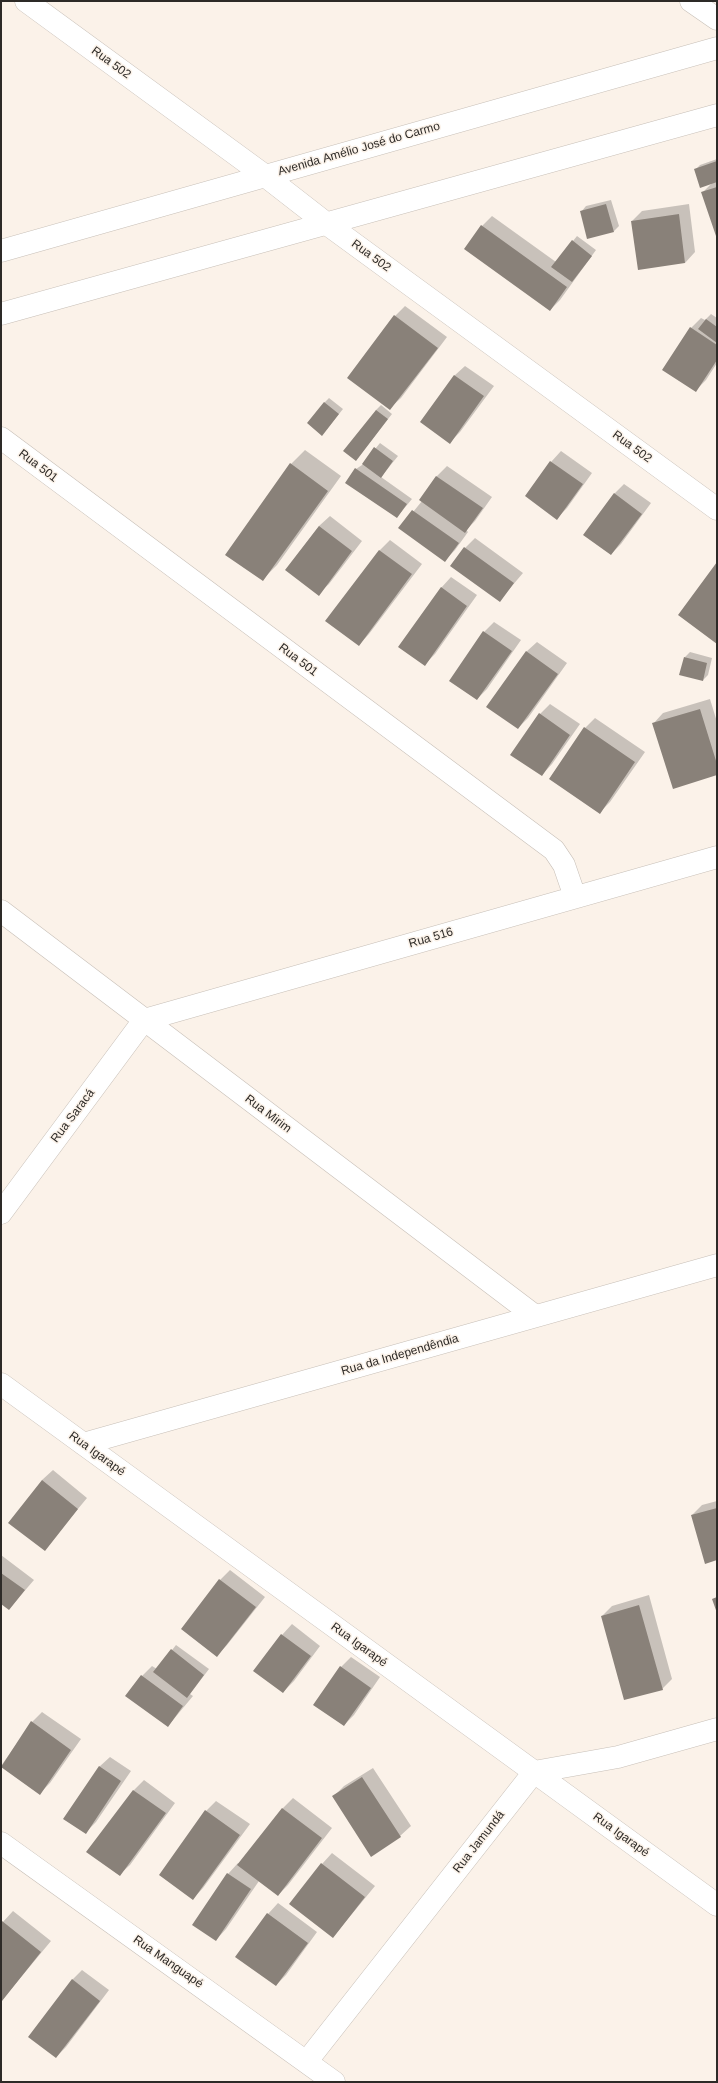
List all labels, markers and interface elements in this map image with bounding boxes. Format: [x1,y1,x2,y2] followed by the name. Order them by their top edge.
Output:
[88,44,134,82] street label: Rua 502
[276,119,442,179] street label: Avenida Amélio José do Carmo
[348,237,394,275] street label: Rua 502
[609,428,655,466] street label: Rua 502
[16,447,60,485] street label: Rua 501
[276,641,320,679] street label: Rua 501
[407,925,455,951] street label: Rua 516
[48,1086,98,1146] street label: Rua Saracá
[242,1092,294,1136] street label: Rua Mirim
[340,1331,460,1379] street label: Rua da Independêndia
[66,1429,128,1479] street label: Rua Igarapé
[328,1620,390,1670] street label: Rua Igarapé
[450,1808,508,1876] street label: Rua Jamundá
[590,1810,652,1860] street label: Rua Igarapé
[130,1933,206,1991] street label: Rua Manguapé

